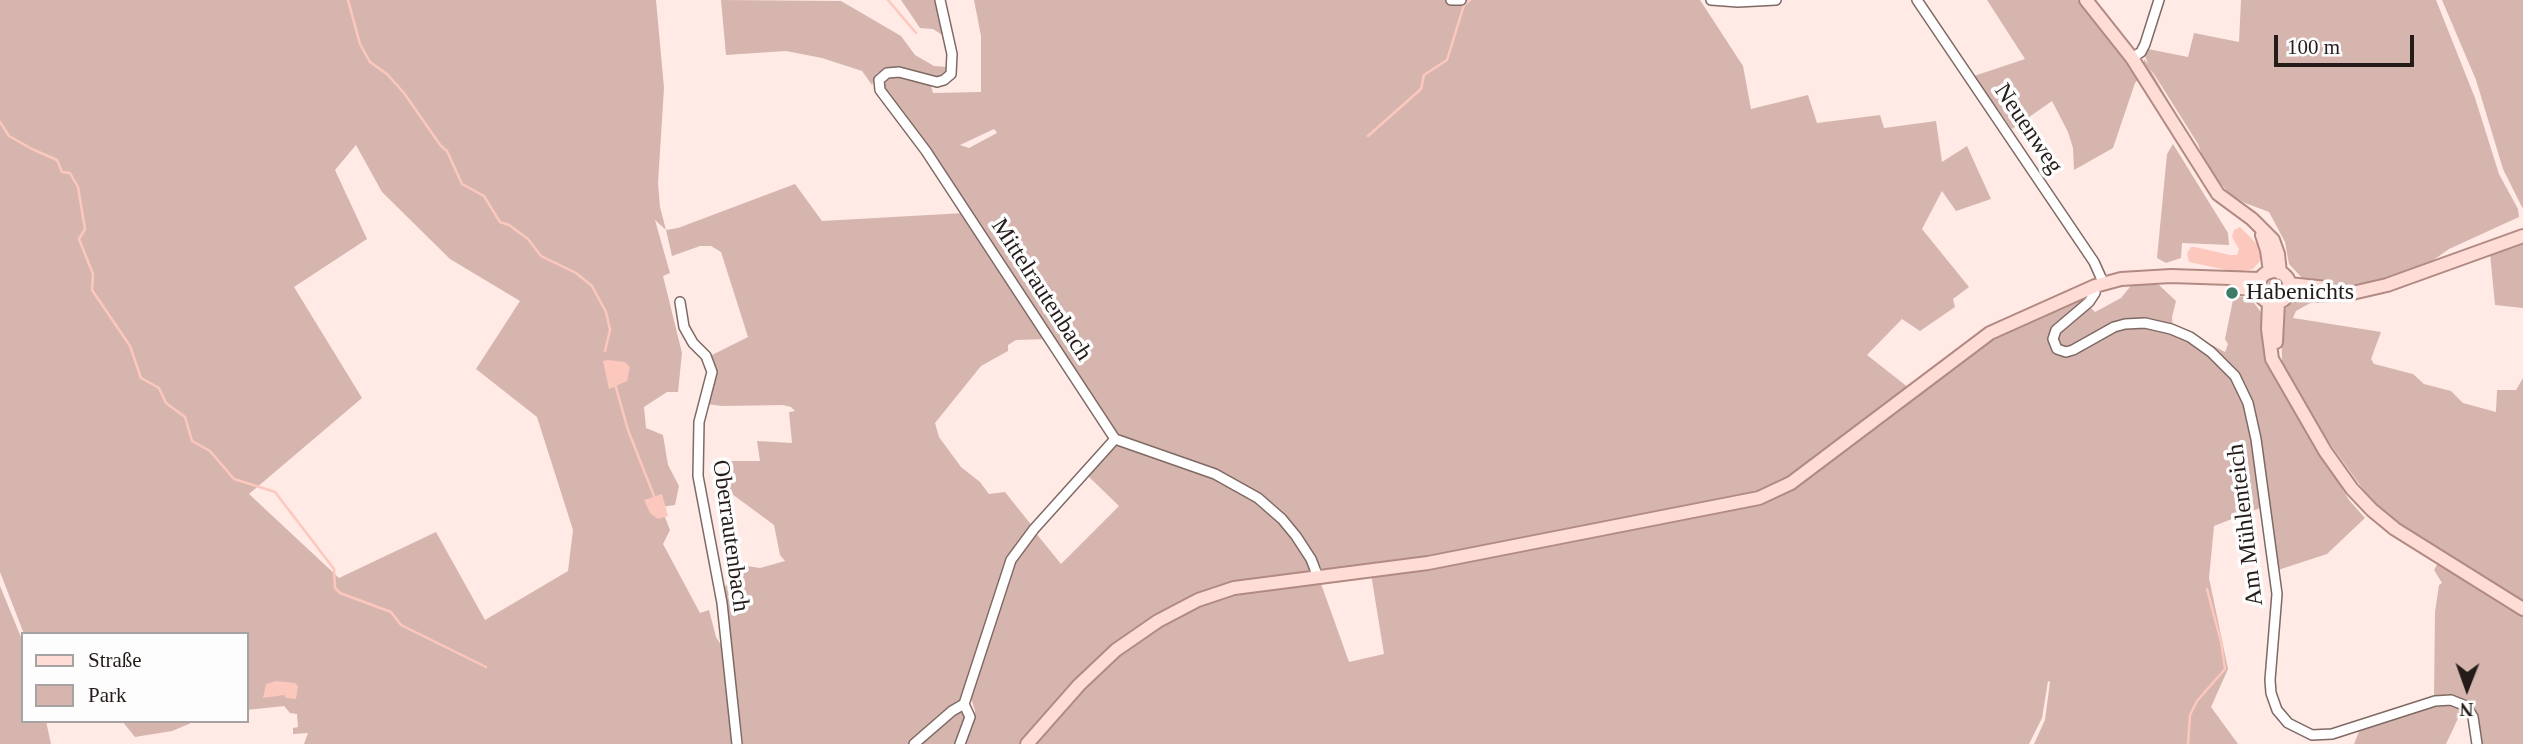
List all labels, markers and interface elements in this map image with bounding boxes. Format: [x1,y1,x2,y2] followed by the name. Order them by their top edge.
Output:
[2278,21,2418,65] scale bar
[2287,35,2340,59] text: 100 m
[1987,78,2069,180] street label: Neuenweg
[984,213,1098,367] street label: Mittelrautenbach
[2246,279,2354,307] place label: Habenichts
[2224,285,2240,301] marker: Habenichts
[2222,442,2270,608] street label: Am Mühlenteich
[705,458,755,614] street label: Oberrautenbach
[21,632,248,723] legend
[88,648,142,672] text: Straße
[2432,653,2502,723] north arrow
[88,683,127,707] text: Park
[2460,699,2474,720] text: N

